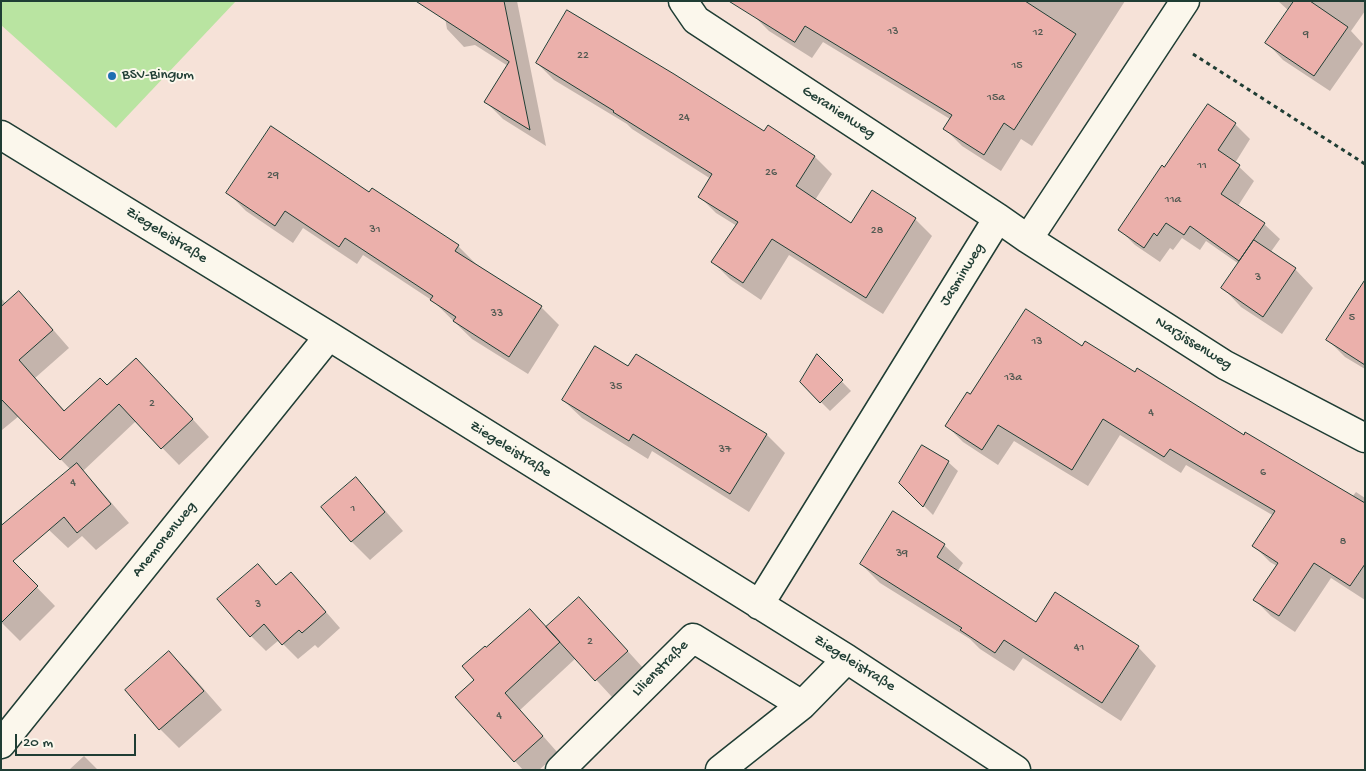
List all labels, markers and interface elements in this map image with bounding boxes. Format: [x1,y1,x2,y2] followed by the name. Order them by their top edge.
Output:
[887,25,899,39] house number: 13
[1033,26,1043,40] house number: 12
[1303,28,1309,42] house number: 9
[577,49,589,63] house number: 22
[1011,59,1023,73] house number: 15
[122,67,194,85] place label: BSV-Bingum
[106,70,118,82] marker: BSV-Bingum
[798,83,878,143] street label: Geranienweg
[987,91,1005,105] house number: 15a
[678,111,690,125] house number: 24
[1197,159,1207,173] house number: 11
[765,166,777,180] house number: 26
[267,169,279,183] house number: 29
[1165,193,1181,207] house number: 11a
[122,204,210,268] street label: Ziegeleistraße
[369,223,381,237] house number: 31
[871,224,883,238] house number: 28
[937,240,989,310] street label: Jasminweg
[1255,271,1261,285] house number: 3
[491,307,503,321] house number: 33
[1349,311,1355,325] house number: 5
[1151,313,1235,375] street label: Narzissenweg
[1031,335,1043,349] house number: 13
[1004,371,1022,385] house number: 13a
[610,380,622,394] house number: 35
[149,397,155,411] house number: 2
[1148,406,1154,420] house number: 4
[466,418,554,482] street label: Ziegeleistraße
[719,443,731,457] house number: 37
[1260,466,1266,480] house number: 6
[70,476,76,490] house number: 4
[129,499,201,581] street label: Anemonenweg
[351,502,355,516] house number: 1
[1340,535,1346,549] house number: 8
[896,547,908,561] house number: 39
[255,598,261,612] house number: 3
[810,632,898,696] street label: Ziegeleistraße
[587,635,593,649] house number: 2
[629,637,693,701] street label: Lilienstraße
[1074,641,1084,655] house number: 41
[496,709,502,723] house number: 4
[18,724,139,756] scale bar
[23,734,53,752] text: 20 m

